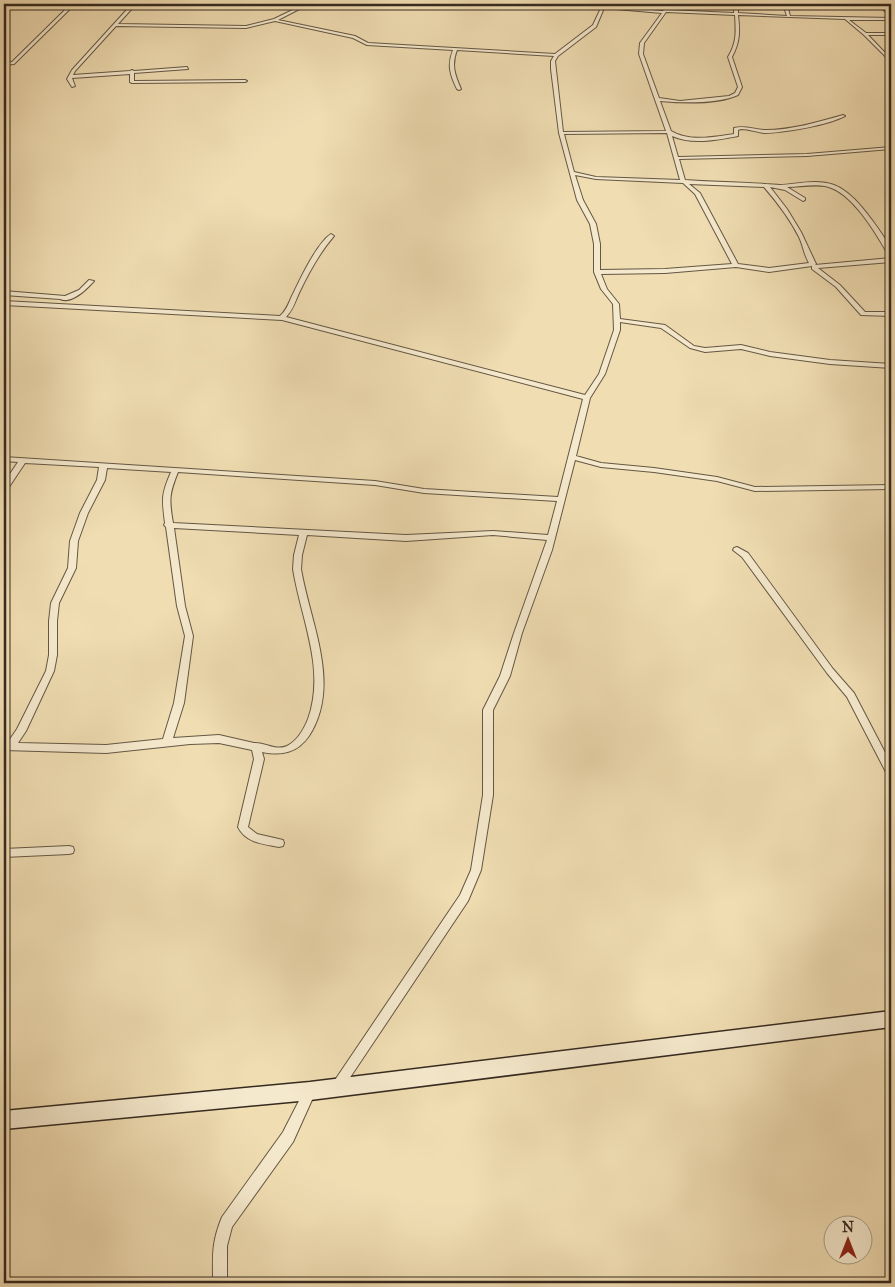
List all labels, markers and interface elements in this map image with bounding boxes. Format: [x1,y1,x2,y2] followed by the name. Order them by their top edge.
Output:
[822,1214,872,1264] north arrow
[842,1219,854,1236] text: N

